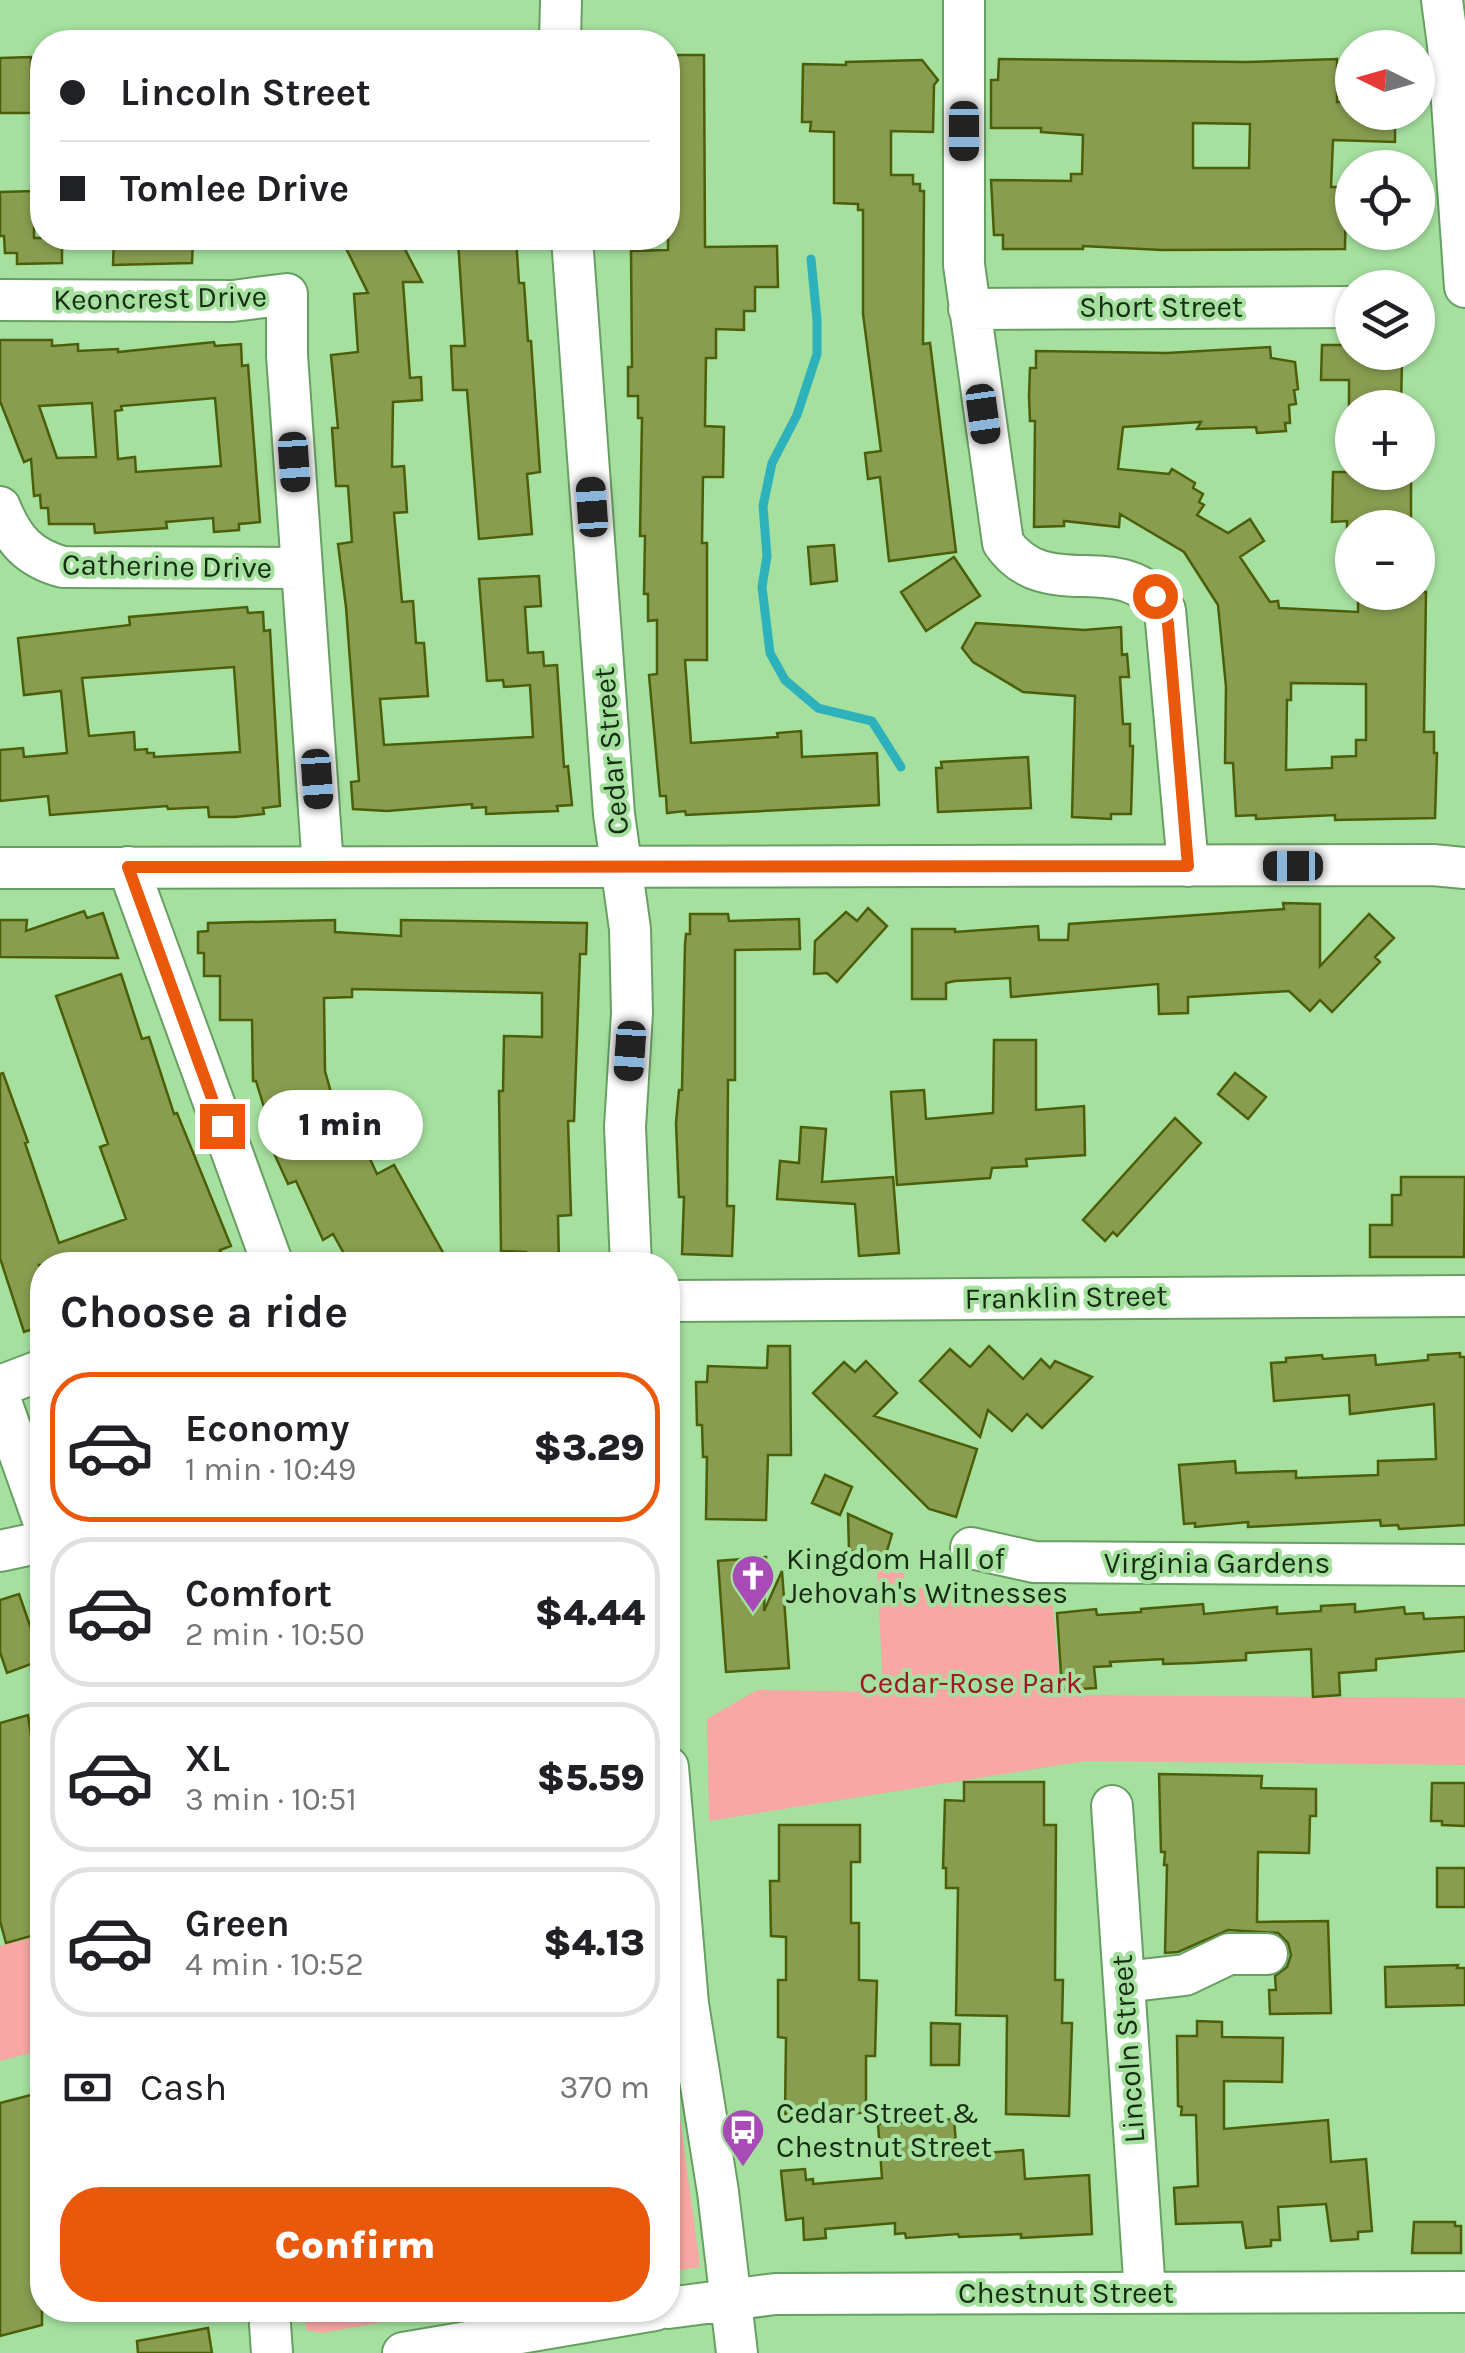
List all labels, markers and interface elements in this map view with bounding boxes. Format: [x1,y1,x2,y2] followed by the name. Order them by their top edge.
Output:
[1335,30,1435,130] north arrow
[1335,30,1435,610] map controls
[120,70,371,115] text: Lincoln Street
[949,101,979,161] car
[1335,150,1435,250] button: locate
[120,166,349,211] text: Tomlee Drive
[1335,270,1435,370] button: layers
[53,278,267,318] street label: Keoncrest Drive
[1079,289,1243,325] street label: Short Street
[964,382,1002,446] car
[1335,390,1435,490] button: +
[277,431,311,493] car
[575,476,609,538] car
[1335,510,1435,610] button: −
[62,546,272,586] street label: Catherine Drive
[1133,574,1178,619] route start
[586,666,636,836] street label: Cedar Street
[300,748,334,810] car
[1263,851,1323,881] car
[613,1020,647,1082] car
[257,1091,422,1161] callout: 1 min
[200,1104,245,1149] route end
[299,1106,382,1143] text: 1 min
[964,1277,1168,1317] street label: Franklin Street
[60,1286,348,1338] text: Choose a ride
[65,1402,155,1492] icon: car
[185,1406,349,1451] text: Economy
[534,1425,645,1470] text: $3.29
[185,1451,356,1488] text: 1 min · 10:49
[786,1541,1068,1611] place label: Kingdom Hall of Jehovah's Witnesses
[1104,1545,1330,1581] street label: Virginia Gardens
[730,1553,776,1614] church icon: Kingdom Hall of Jehovah's Witnesses
[65,1567,155,1657] icon: car
[185,1571,332,1616] text: Comfort
[535,1590,645,1635] text: $4.44
[185,1616,365,1653] text: 2 min · 10:50
[859,1665,1083,1701] park label: Cedar-Rose Park
[65,1732,155,1822] icon: car
[185,1736,230,1781] text: XL
[537,1755,645,1800] text: $5.59
[185,1781,357,1818] text: 3 min · 10:51
[65,1897,155,1987] icon: car
[185,1901,290,1946] text: Green
[543,1920,645,1965] text: $4.13
[185,1946,364,1983] text: 4 min · 10:52
[1103,1954,1153,2144] street label: Lincoln Street
[60,2060,115,2115] icon: cash
[140,2065,227,2110] text: Cash
[560,2069,650,2106] text: 370 m
[776,2095,992,2165] place label: Cedar Street & Chestnut Street
[720,2107,766,2168] bus stop icon: Cedar Street & Chestnut Street
[60,2187,650,2302] button: Confirm
[958,2275,1174,2311] street label: Chestnut Street

